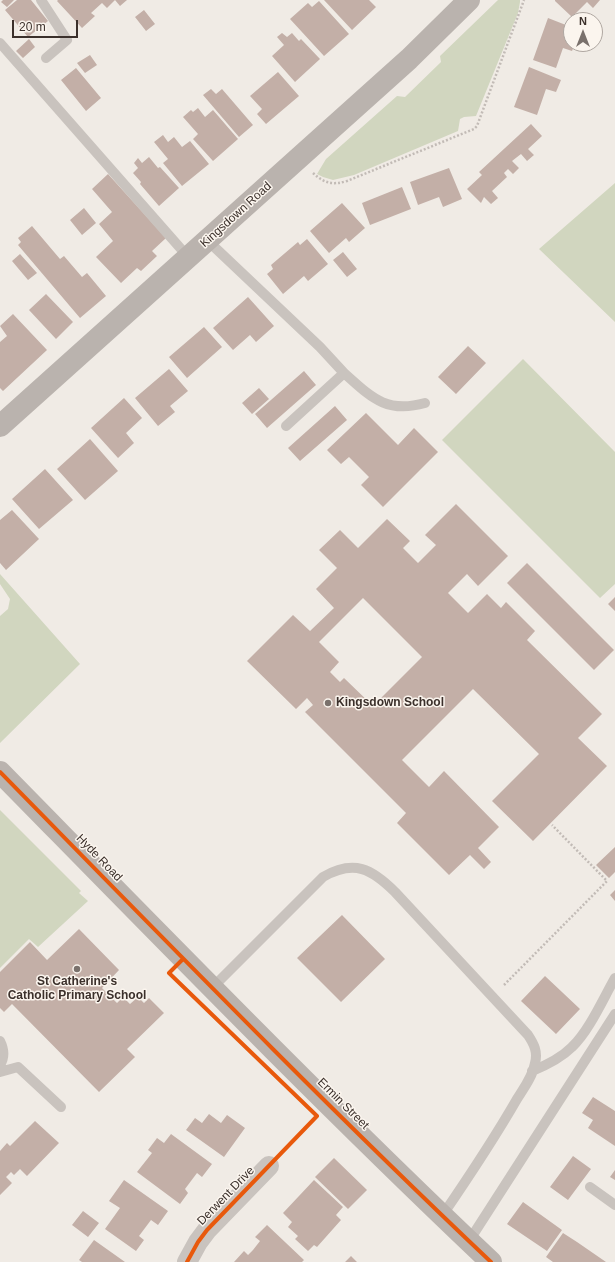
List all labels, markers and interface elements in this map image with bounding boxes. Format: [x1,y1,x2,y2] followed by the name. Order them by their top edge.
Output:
[14,12,80,38] scale bar
[563,12,603,52] north arrow
[579,15,587,27] text: N
[19,20,46,34] text: 20 m
[197,179,275,251] street label: Kingsdown Road
[336,696,444,710] place label: Kingsdown School
[323,698,333,708] marker: Kingsdown School
[73,831,125,885] street label: Hyde Road
[72,964,82,974] marker: St Catherine's Catholic Primary School
[8,975,146,1003] place label: St Catherine's Catholic Primary School
[314,1075,372,1133] street label: Ermin Street
[194,1164,258,1228] street label: Derwent Drive

